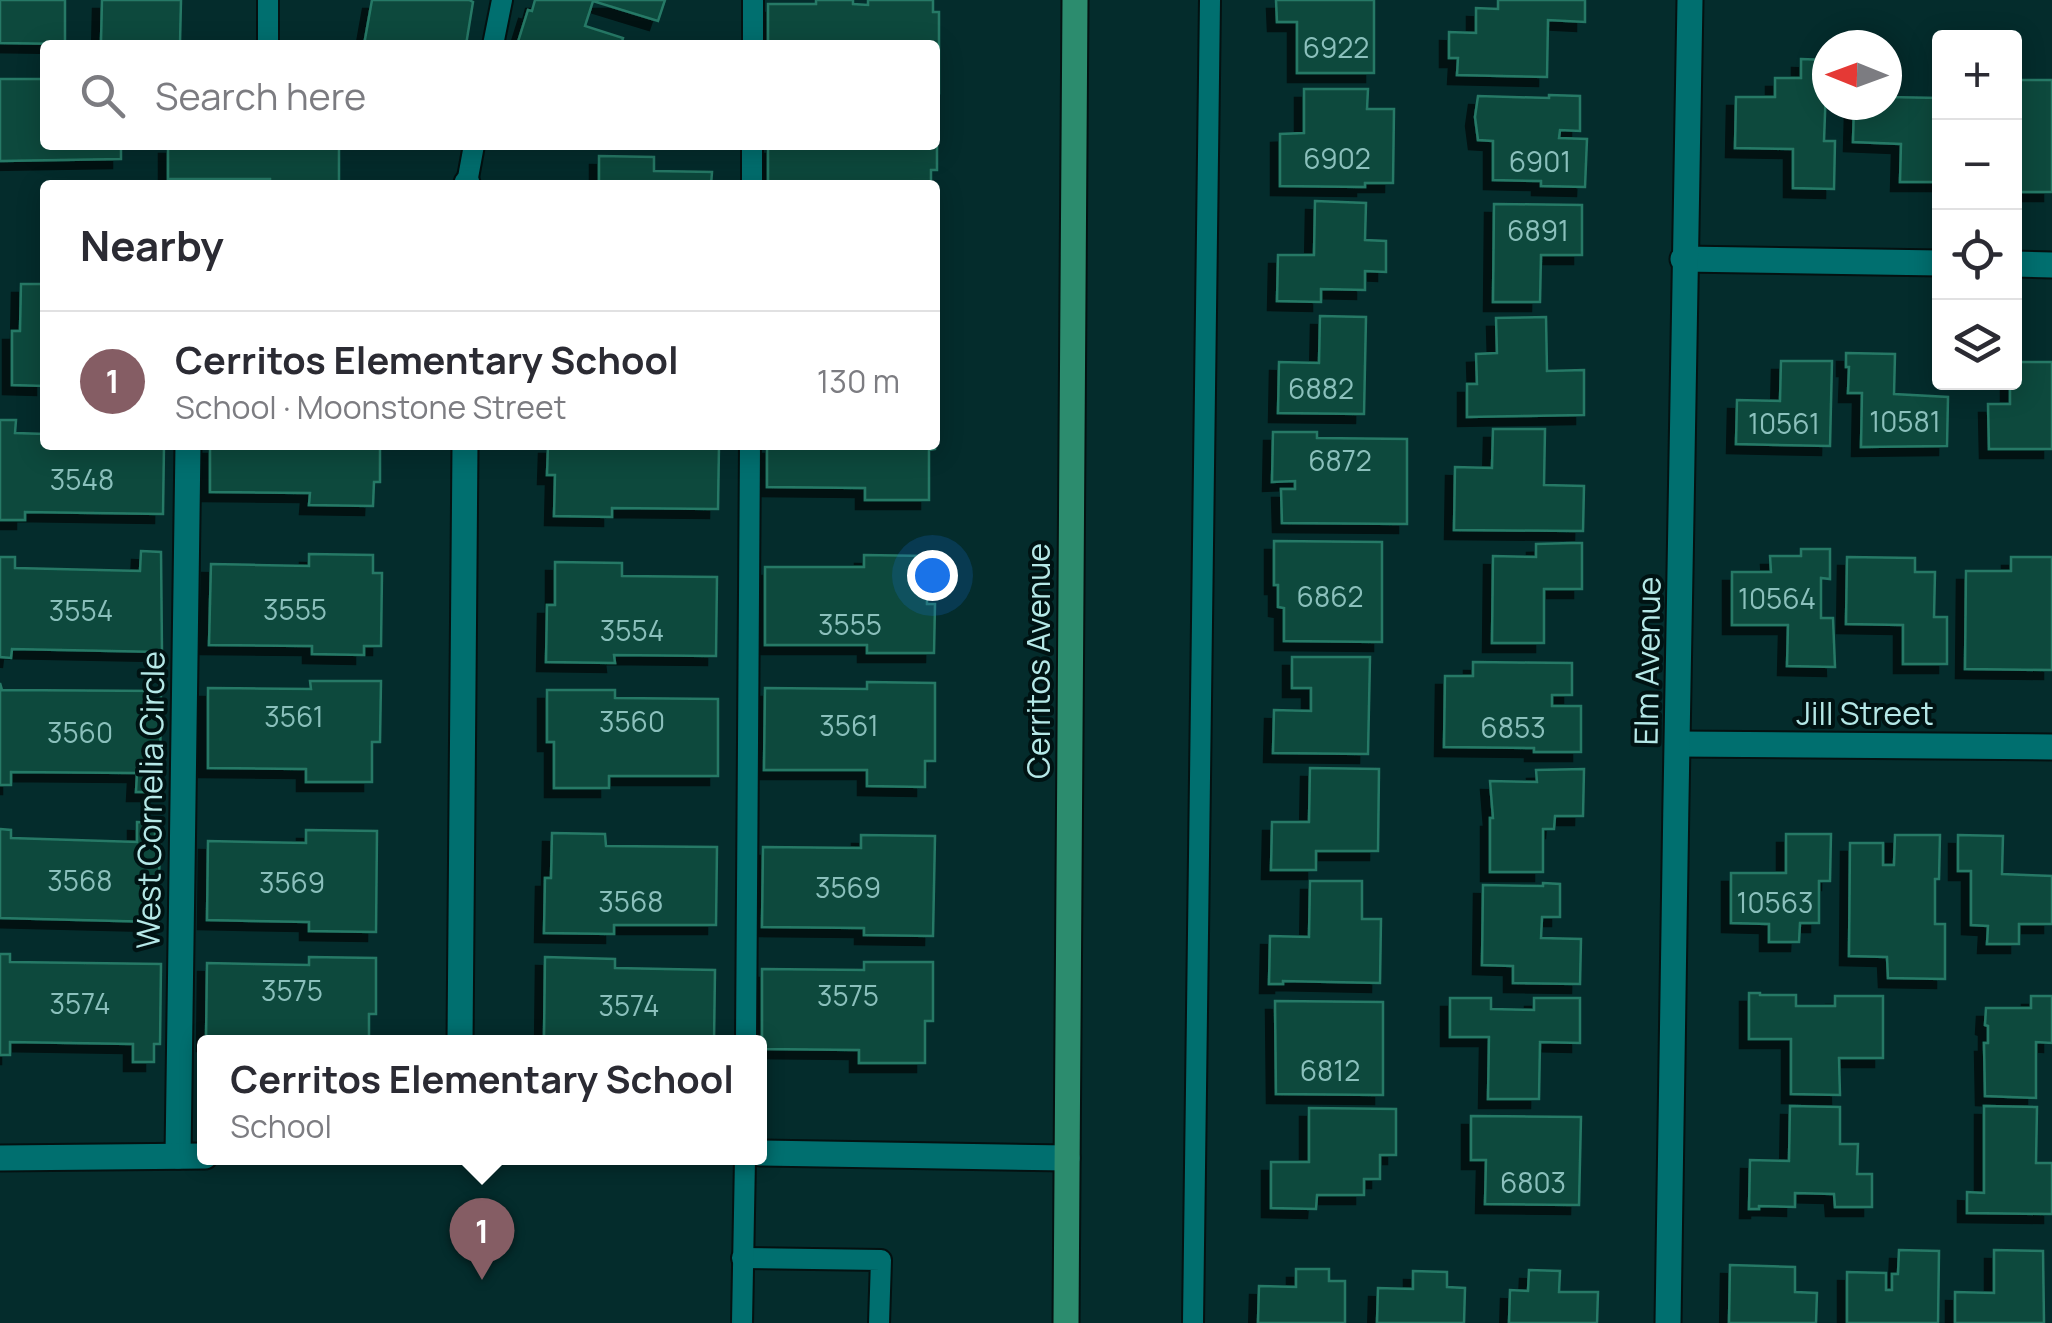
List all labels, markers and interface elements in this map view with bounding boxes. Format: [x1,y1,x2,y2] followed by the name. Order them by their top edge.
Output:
[1303,28,1369,66] house number: 6922
[1812,30,1902,120] north arrow
[1932,30,2022,390] map controls
[1932,30,2022,120] button: +
[40,40,940,150] search box
[75,68,130,123] icon: search
[155,69,366,121] text: Search here
[1932,120,2022,210] button: −
[1303,139,1371,177] house number: 6902
[1509,142,1571,180] house number: 6901
[1932,210,2022,300] button: locate
[1507,211,1569,249] house number: 6891
[80,216,224,274] text: Nearby
[1932,300,2022,390] button: layers
[175,333,679,385] text: Cerritos Elementary School
[105,359,120,403] text: 1
[817,359,900,403] text: 130 m
[1288,369,1354,407] house number: 6882
[175,385,566,429] text: School · Moonstone Street
[1869,402,1941,440] house number: 10581
[1748,404,1820,442] house number: 10561
[1308,441,1372,479] house number: 6872
[50,460,114,498] house number: 3548
[1016,543,1060,779] street label: Cerritos Avenue
[907,550,958,601] your location
[1624,576,1670,746] street label: Elm Avenue
[1297,577,1363,615] house number: 6862
[1738,579,1816,617] house number: 10564
[263,590,327,628] house number: 3555
[49,591,113,629] house number: 3554
[818,605,882,643] house number: 3555
[600,611,664,649] house number: 3554
[125,651,175,949] street label: West Cornelia Circle
[1796,691,1934,735] street label: Jill Street
[264,697,324,735] house number: 3561
[599,702,665,740] house number: 3560
[819,706,879,744] house number: 3561
[1480,708,1546,746] house number: 6853
[47,713,113,751] house number: 3560
[47,861,113,899] house number: 3568
[259,863,325,901] house number: 3569
[815,868,881,906] house number: 3569
[598,882,664,920] house number: 3568
[1736,883,1814,921] house number: 10563
[261,971,323,1009] house number: 3575
[817,976,879,1014] house number: 3575
[49,984,111,1022] house number: 3574
[598,986,660,1024] house number: 3574
[197,1035,767,1165] popup
[1300,1051,1360,1089] house number: 6812
[230,1052,734,1104] text: Cerritos Elementary School
[230,1104,332,1148] text: School
[1500,1163,1566,1201] house number: 6803
[450,1198,514,1280] pin: 1

